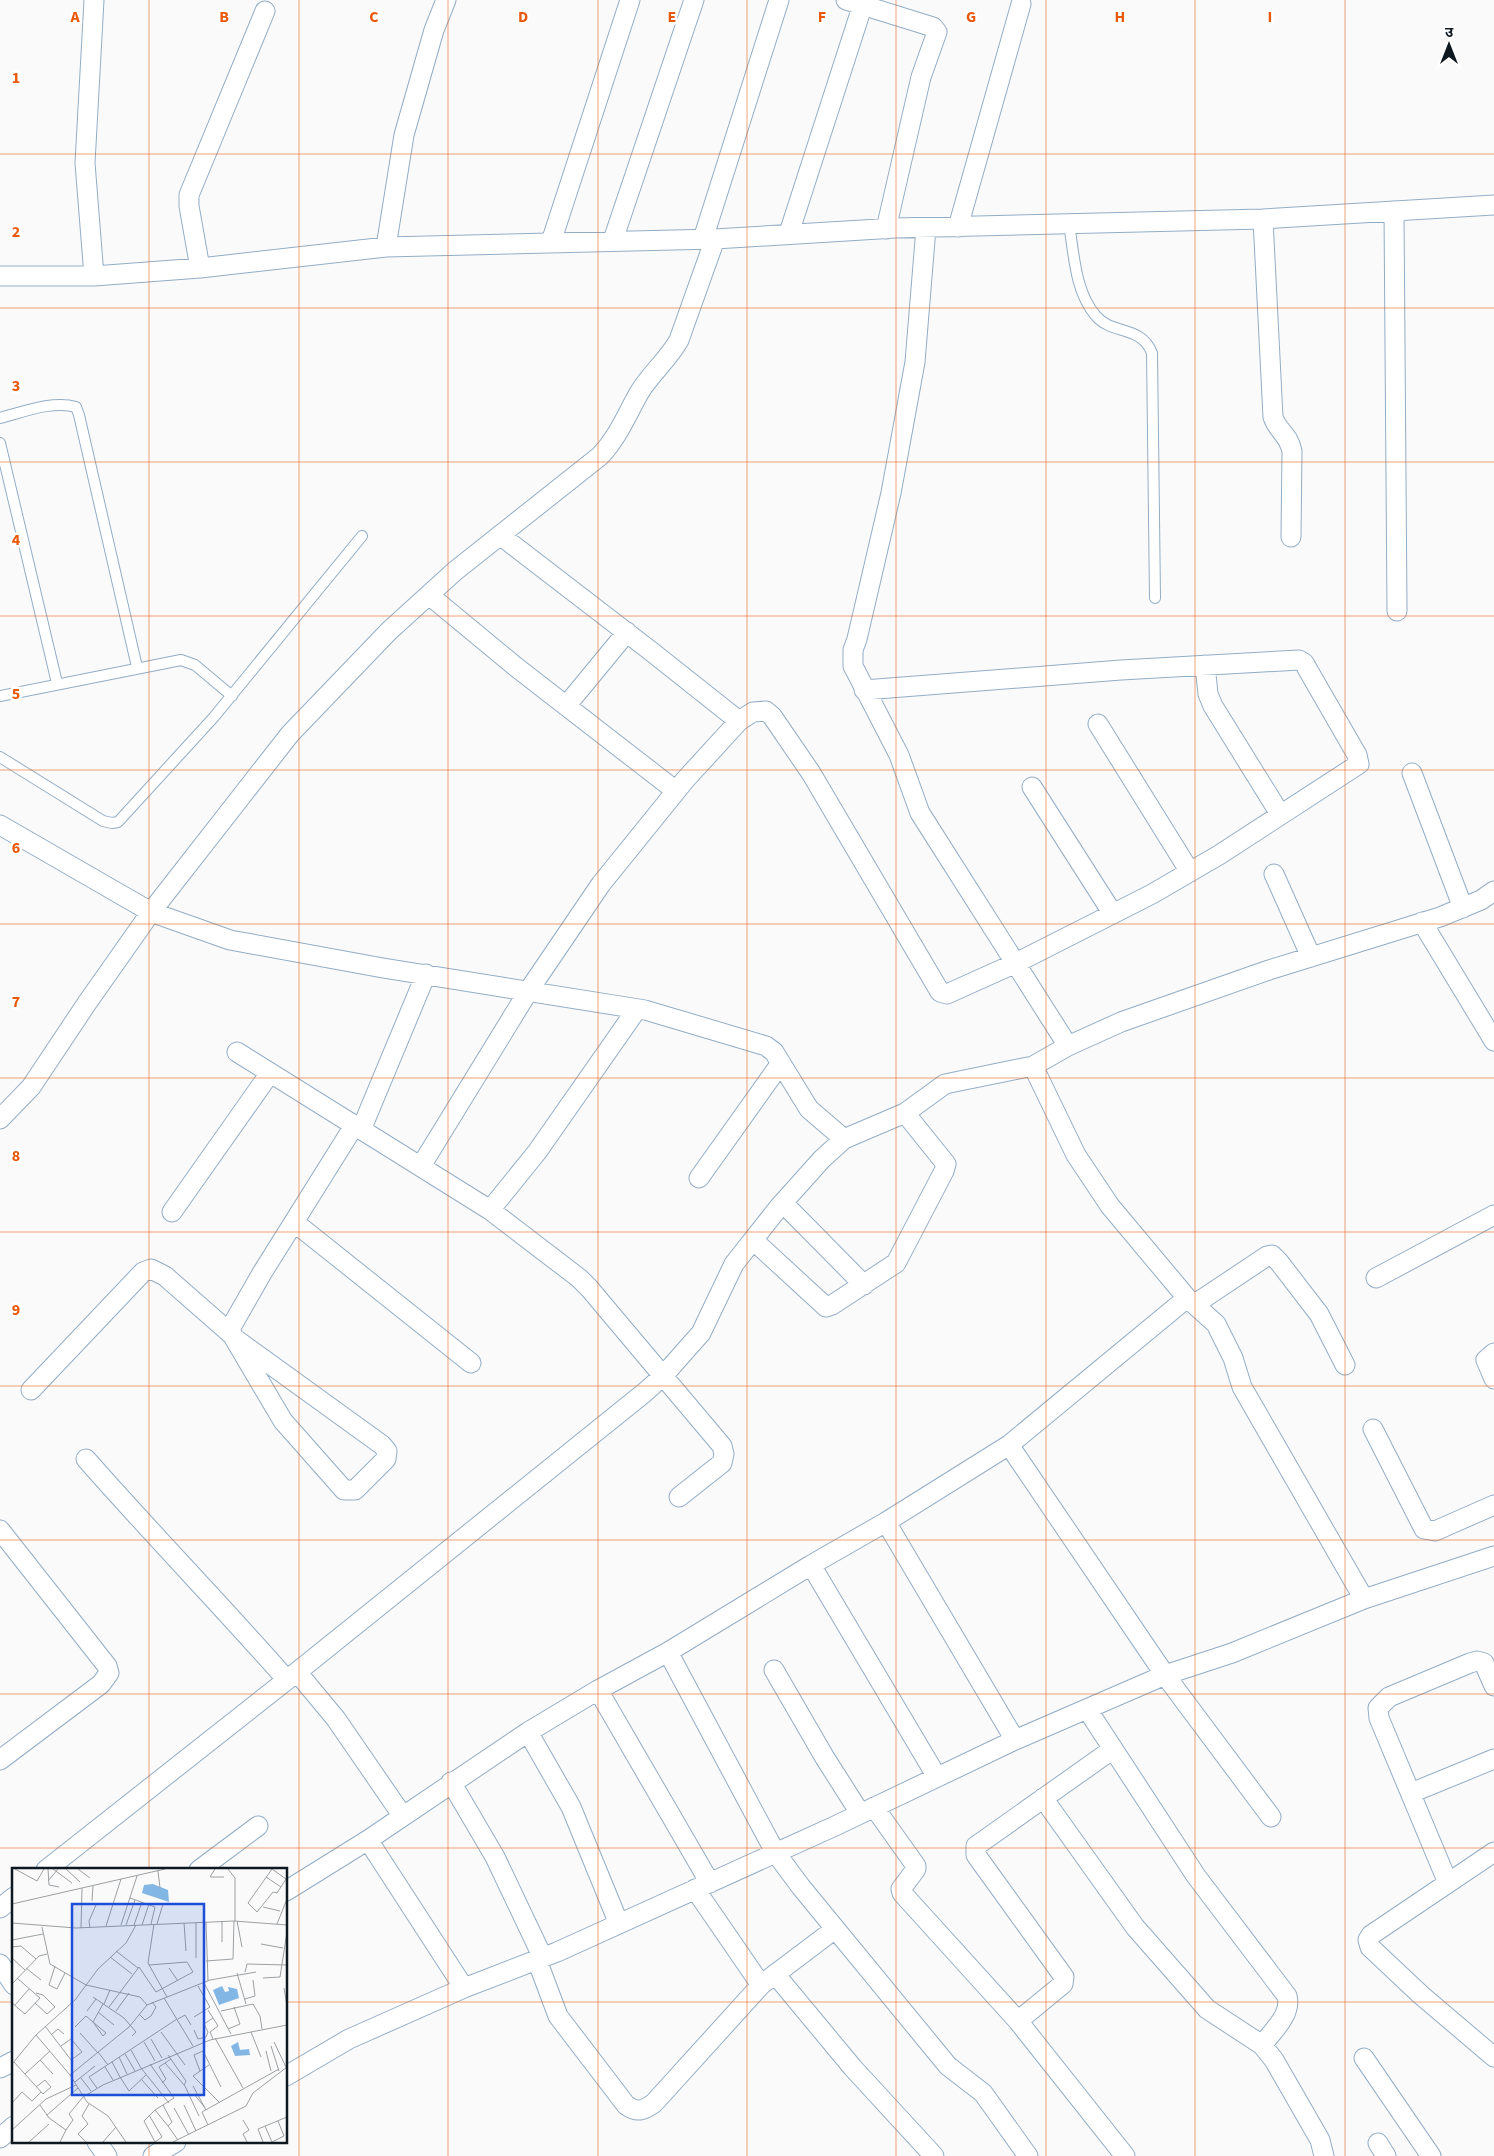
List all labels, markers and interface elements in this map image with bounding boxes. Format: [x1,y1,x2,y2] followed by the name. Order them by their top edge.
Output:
[69,6,80,28] text: A
[219,6,229,28] text: B
[369,6,379,28] text: C
[518,6,528,28] text: D
[668,6,676,28] text: E
[818,6,826,28] text: F
[966,6,976,28] text: G
[1115,6,1125,28] text: H
[1268,6,1272,28] text: I
[1424,20,1474,70] north arrow
[1445,23,1454,43] text: उ
[12,67,20,89] text: 1
[12,221,20,243] text: 2
[12,375,20,397] text: 3
[12,529,21,551] text: 4
[12,683,20,705] text: 5
[12,837,20,859] text: 6
[12,991,20,1013] text: 7
[12,1145,20,1167] text: 8
[12,1299,20,1321] text: 9
[12,1868,288,2144] inset map

